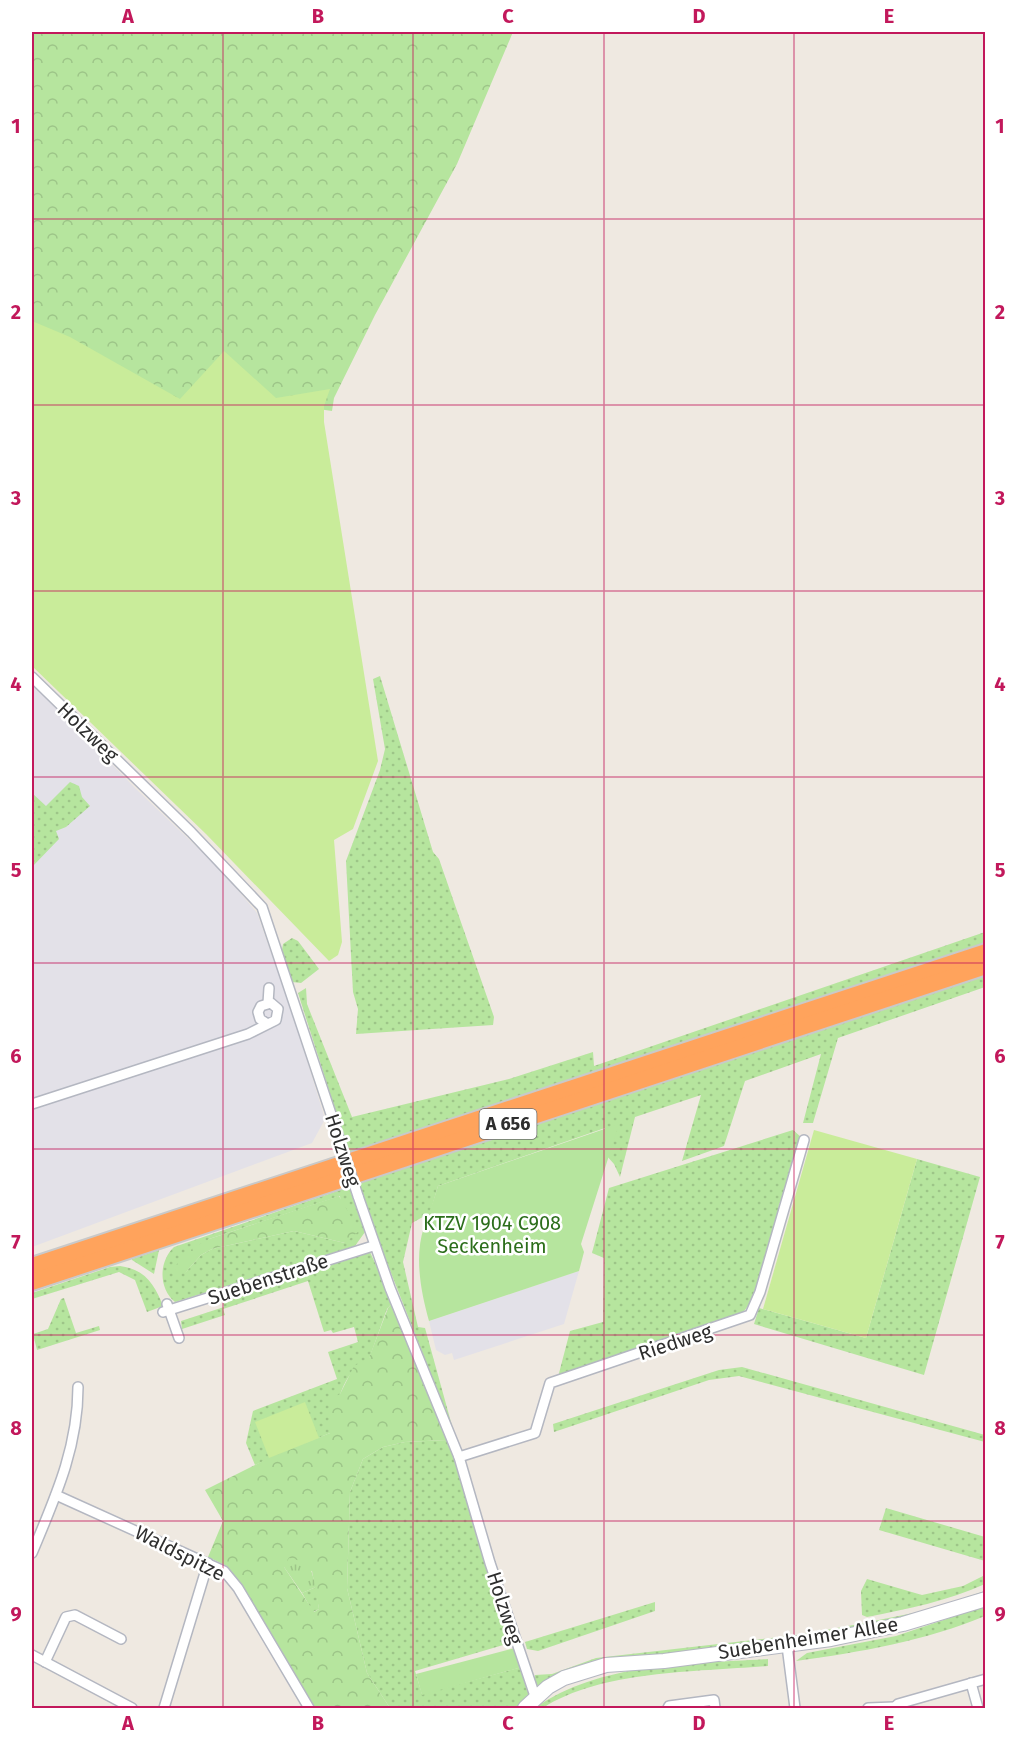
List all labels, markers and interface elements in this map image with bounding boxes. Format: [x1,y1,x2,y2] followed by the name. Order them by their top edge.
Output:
[121,4,135,28] text: A
[312,4,324,28] text: B
[502,4,514,28] text: C
[692,4,706,28] text: D
[884,4,894,28] text: E
[11,114,21,138] text: 1
[995,114,1005,138] text: 1
[11,300,21,324] text: 2
[995,300,1005,324] text: 2
[10,486,21,510] text: 3
[994,486,1005,510] text: 3
[10,672,22,696] text: 4
[994,672,1006,696] text: 4
[52,697,124,767] street label: Holzweg
[11,858,22,882] text: 5
[995,858,1006,882] text: 5
[10,1044,22,1068] text: 6
[994,1044,1006,1068] text: 6
[480,1109,536,1139] road number: A 656
[320,1110,366,1190] street label: Holzweg
[423,1211,561,1258] park label: KTZV 1904 C908 Seckenheim
[11,1230,21,1254] text: 7
[995,1230,1005,1254] text: 7
[205,1248,331,1310] street label: Suebenstraße
[635,1319,716,1365] street label: Riedweg
[10,1416,22,1440] text: 8
[994,1416,1006,1440] text: 8
[131,1520,229,1586] street label: Waldspitze
[482,1568,528,1648] street label: Holzweg
[10,1602,22,1626] text: 9
[994,1602,1006,1626] text: 9
[716,1612,900,1664] street label: Suebenheimer Allee
[121,1711,135,1735] text: A
[312,1711,324,1735] text: B
[502,1711,514,1735] text: C
[692,1711,706,1735] text: D
[884,1711,894,1735] text: E

